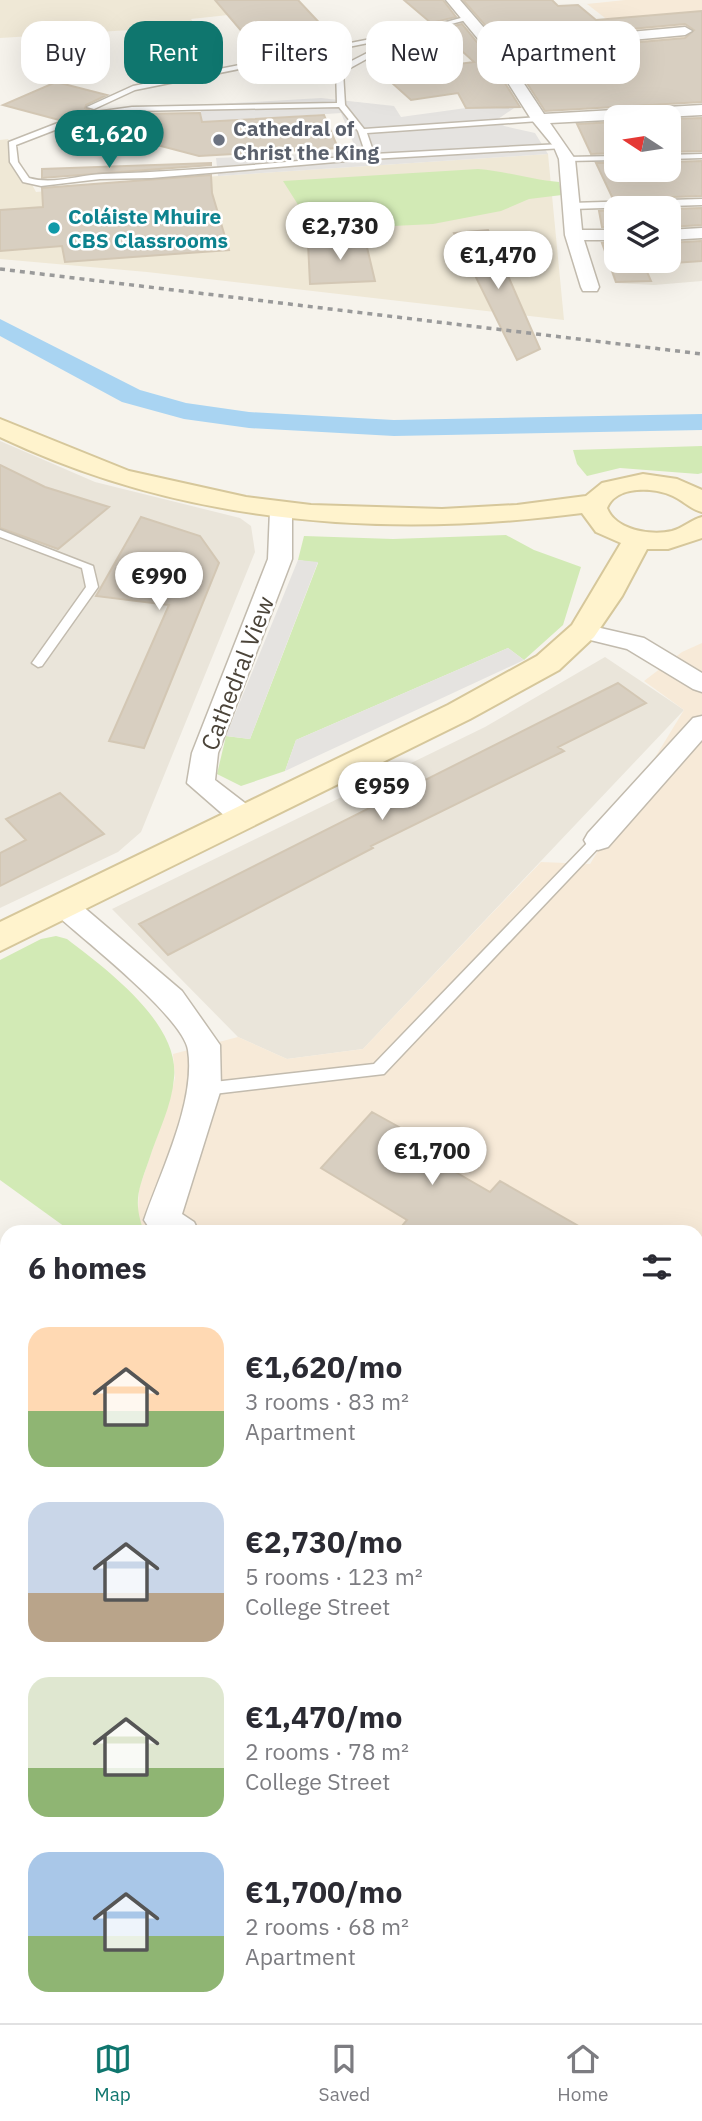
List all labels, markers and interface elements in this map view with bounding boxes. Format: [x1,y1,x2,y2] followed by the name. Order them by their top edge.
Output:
[21,21,110,84] chip: Buy
[124,21,223,84] chip: Rent
[237,21,352,84] chip: Filters
[366,21,463,84] chip: New
[477,21,640,84] chip: Apartment
[604,105,681,182] north arrow
[604,105,681,273] map controls
[52,110,166,170] pin: €1,620
[233,114,380,166] place label: Cathedral of Christ the King
[71,118,147,148] text: €1,620
[211,132,227,148] marker: Cathedral of Christ the King
[604,196,681,273] button: layers
[68,202,228,254] place label: Coláiste Mhuire CBS Classrooms
[283,202,397,262] pin: €2,730
[302,210,378,240] text: €2,730
[46,220,62,236] marker: Coláiste Mhuire CBS Classrooms
[441,232,555,291] pin: €1,470
[460,239,536,269] text: €1,470
[118,552,200,612] pin: €990
[131,560,187,590] text: €990
[193,591,281,755] street label: Cathedral View
[341,762,423,822] pin: €959
[354,770,410,800] text: €959
[375,1128,489,1187] pin: €1,700
[394,1135,470,1165] text: €1,700
[28,1248,147,1287] text: 6 homes
[638,1248,676,1286] icon: filters
[245,1347,402,1386] text: €1,620/mo
[84,1355,168,1439] icon: home
[245,1386,409,1416] text: 3 rooms · 83 m²
[245,1416,356,1446] text: Apartment
[245,1522,402,1561] text: €2,730/mo
[84,1530,168,1614] icon: home
[245,1561,423,1591] text: 5 rooms · 123 m²
[245,1591,390,1621] text: College Street
[245,1697,402,1736] text: €1,470/mo
[84,1705,168,1789] icon: home
[245,1736,409,1766] text: 2 rooms · 78 m²
[245,1766,390,1796] text: College Street
[245,1872,402,1911] text: €1,700/mo
[84,1880,168,1964] icon: home
[245,1911,409,1941] text: 2 rooms · 68 m²
[245,1941,356,1971] text: Apartment
[94,2040,132,2106] tab: Map
[319,2040,370,2106] tab: Saved
[557,2040,608,2106] tab: Home

